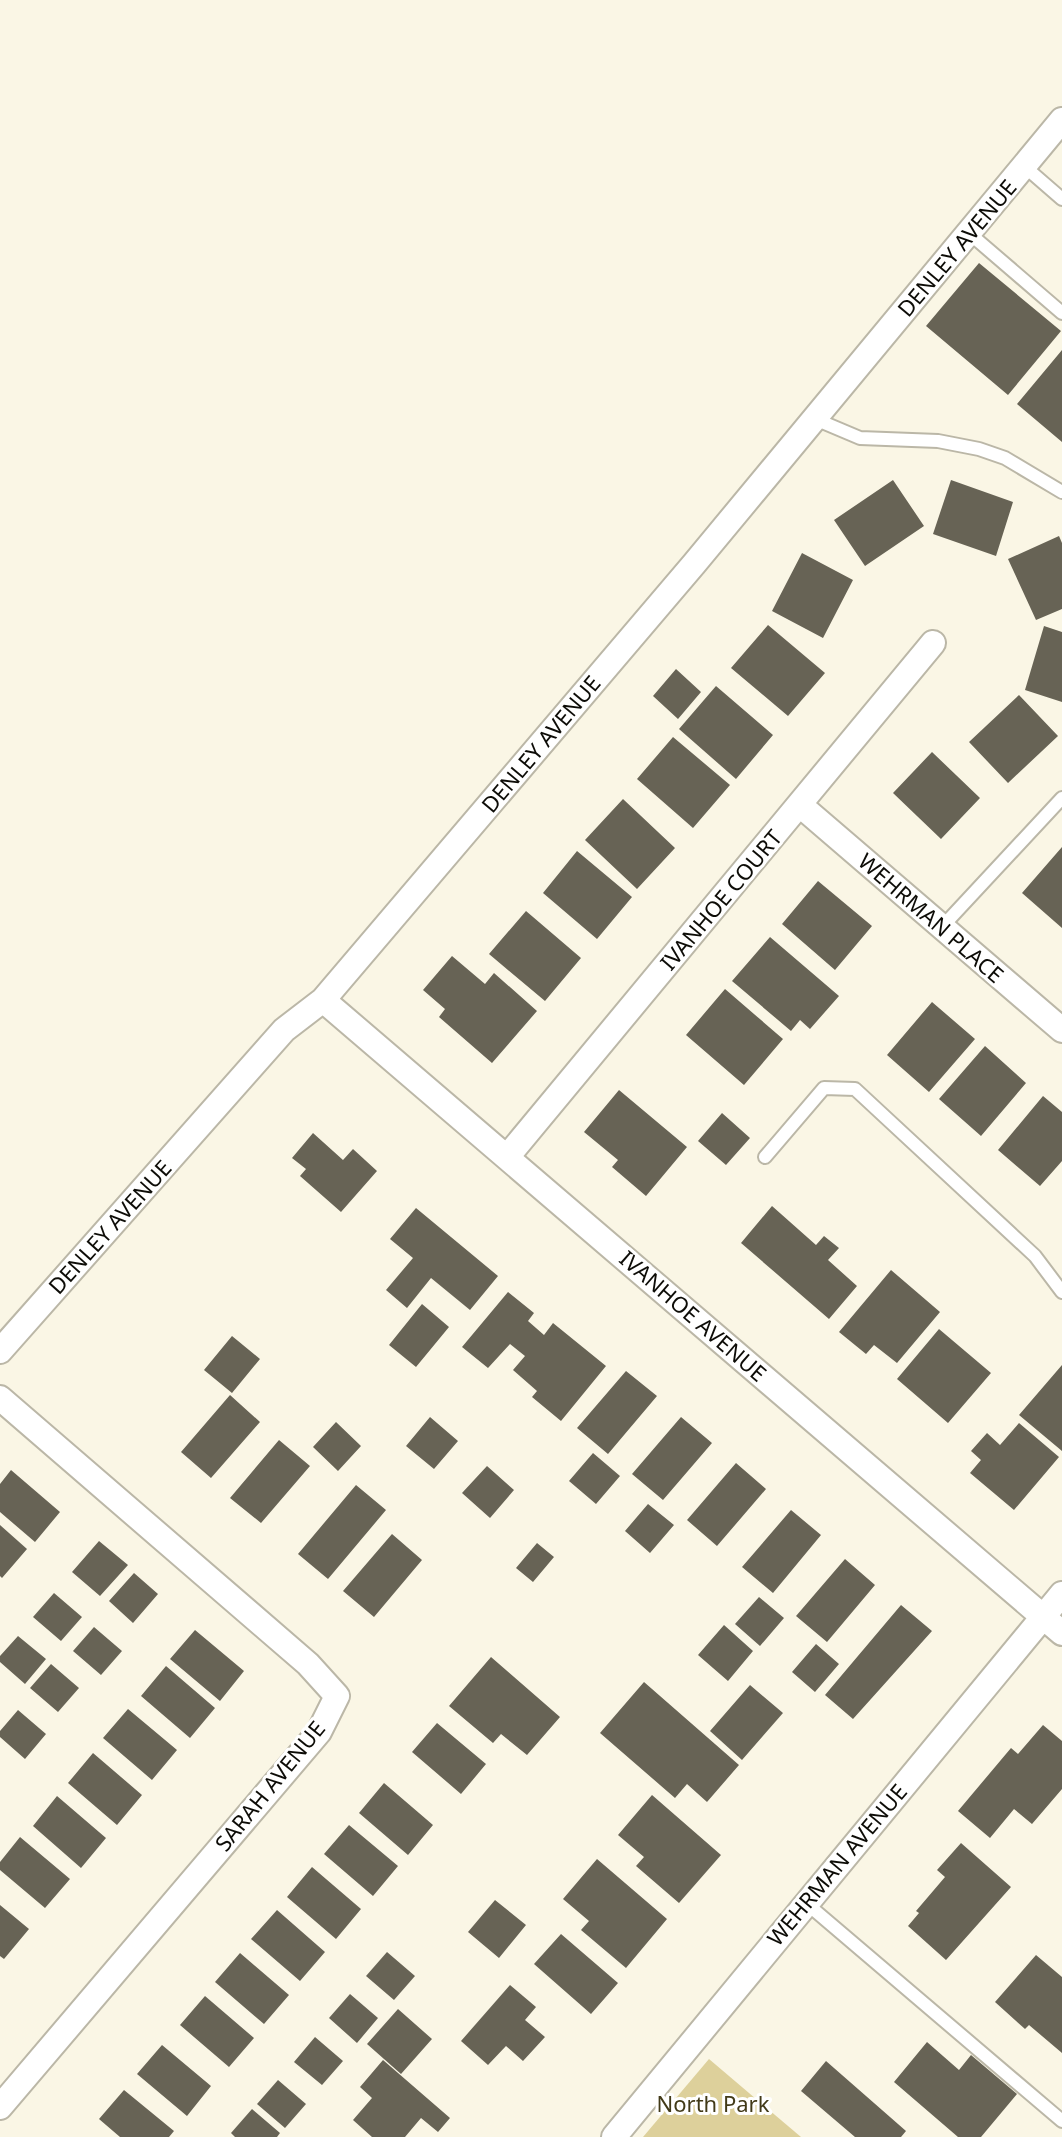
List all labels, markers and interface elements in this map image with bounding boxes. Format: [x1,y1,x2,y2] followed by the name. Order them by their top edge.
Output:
[890,172,1023,322] street label: DENLEY AVENUE
[474,668,607,818] street label: DENLEY AVENUE
[653,823,788,976] street label: IVANHOE COURT
[852,846,1011,989] street label: WEHRMAN PLACE
[41,1153,177,1300] street label: DENLEY AVENUE
[614,1243,774,1387] street label: IVANHOE AVENUE
[207,1714,331,1857] street label: SARAH AVENUE
[760,1777,913,1952] street label: WEHRMAN AVENUE
[657,2088,770,2118] park label: North Park

